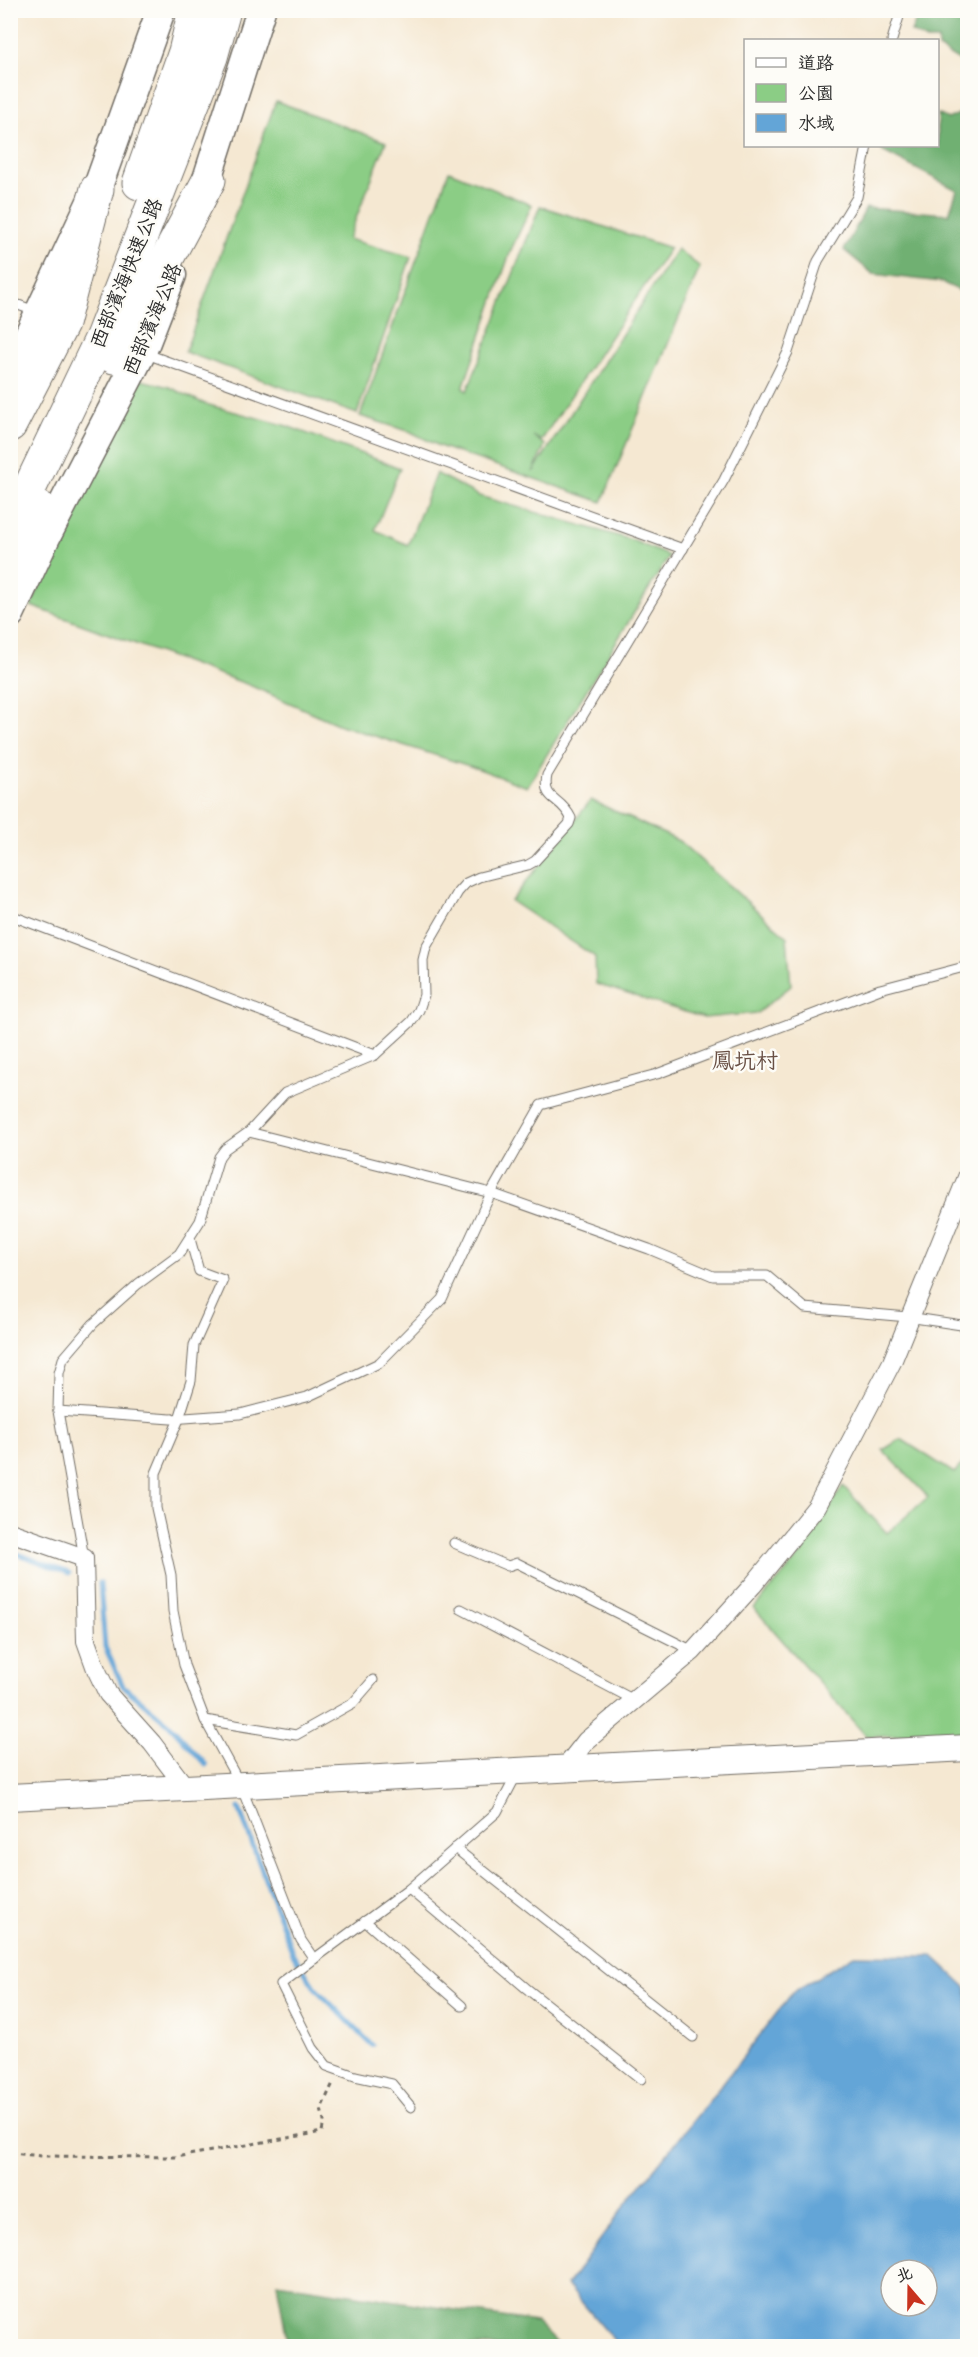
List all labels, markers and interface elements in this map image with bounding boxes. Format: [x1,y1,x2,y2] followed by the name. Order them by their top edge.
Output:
[744,39,939,147] legend
[798,53,834,78] text: 道路
[798,83,834,108] text: 公園
[798,113,834,138] text: 水域
[86,194,172,354] street label: 西部濱海快速公路
[118,259,191,381] street label: 西部濱海公路
[712,1048,778,1079] district label: 鳳坑村
[879,2258,939,2318] north arrow
[893,2263,916,2290] text: 北

